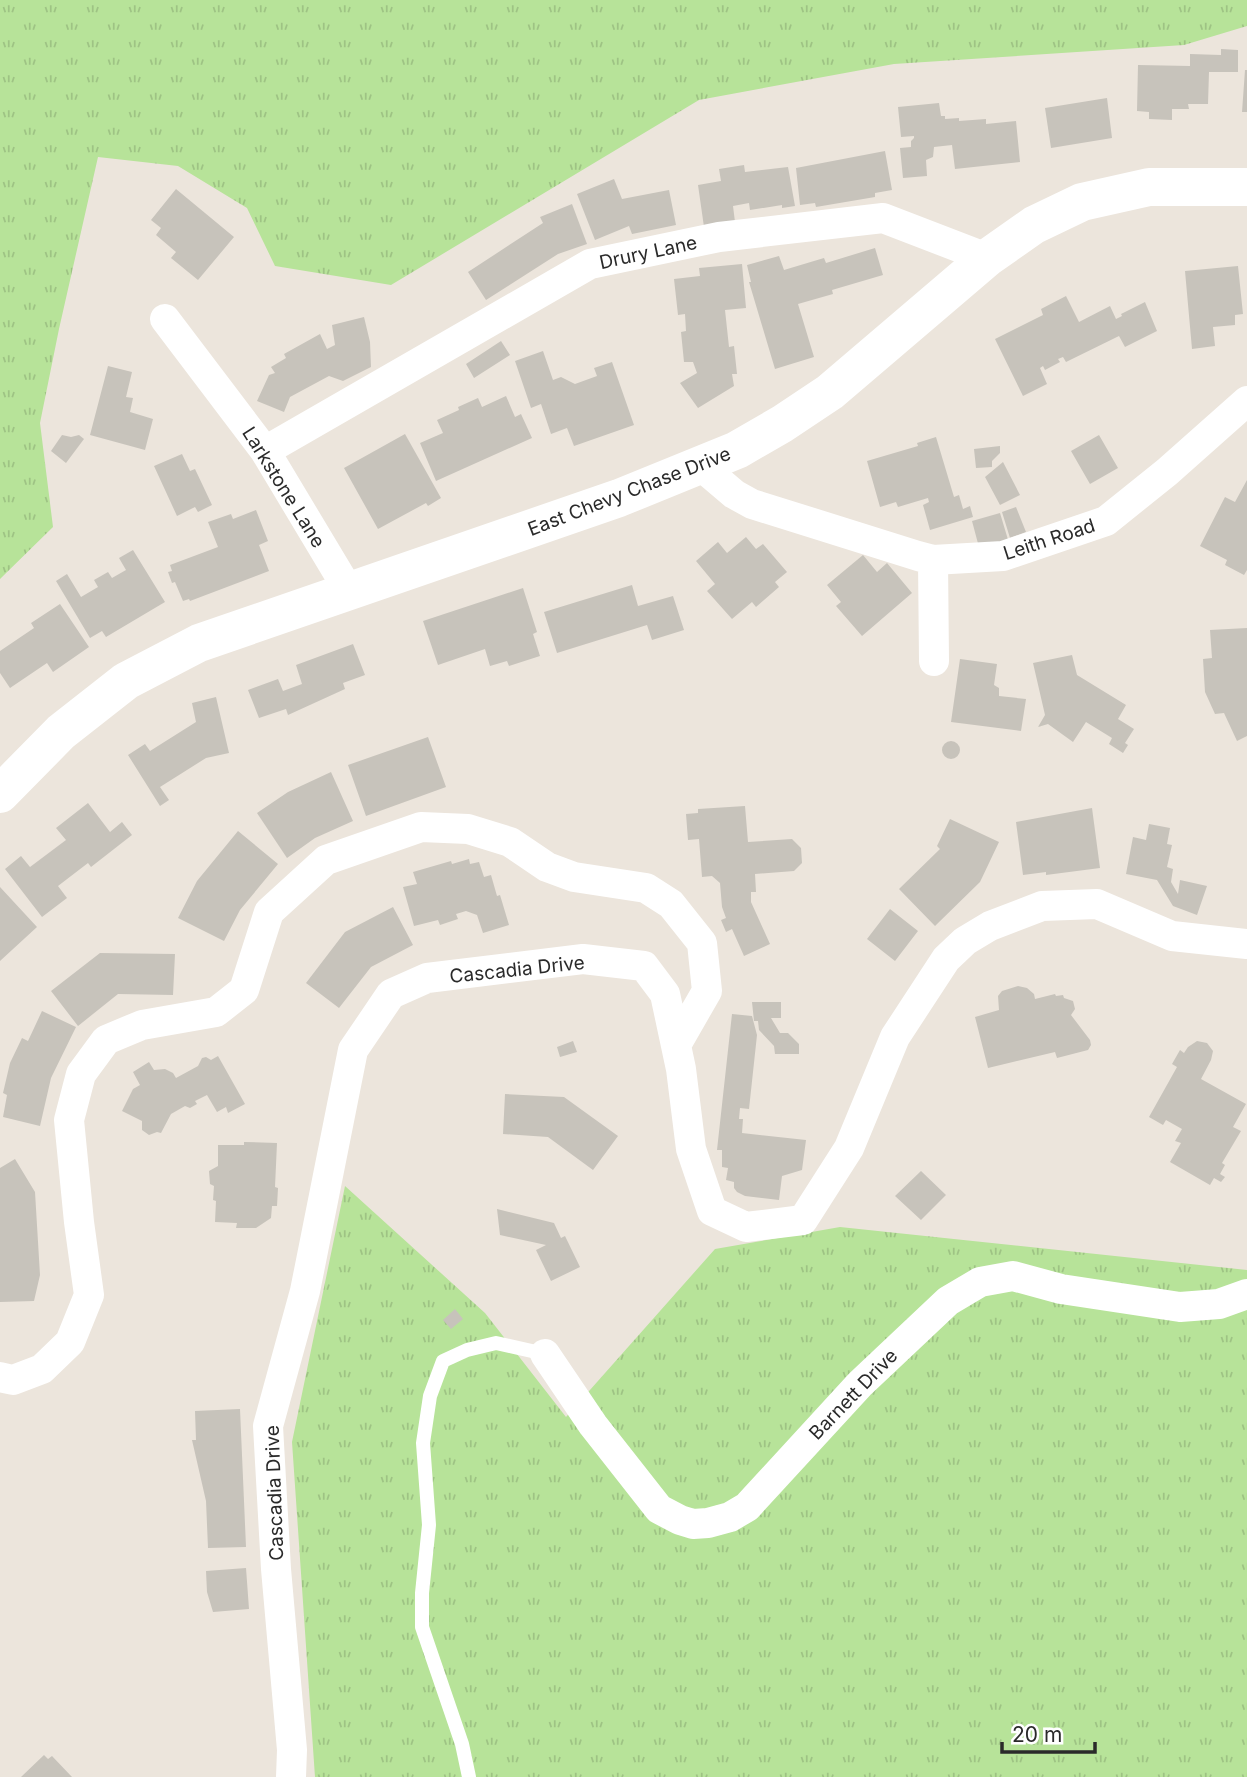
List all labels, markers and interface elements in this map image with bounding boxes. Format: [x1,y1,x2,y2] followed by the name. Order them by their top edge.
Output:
[597,231,699,274] street label: Drury Lane
[237,423,330,552] street label: Larkstone Lane
[524,442,734,541] street label: East Chevy Chase Drive
[1000,514,1098,565] street label: Leith Road
[448,951,586,988] street label: Cascadia Drive
[804,1344,902,1445] street label: Barnett Drive
[261,1425,288,1561] street label: Cascadia Drive
[1002,1710,1095,1754] scale bar
[1012,1722,1062,1747] text: 20 m

